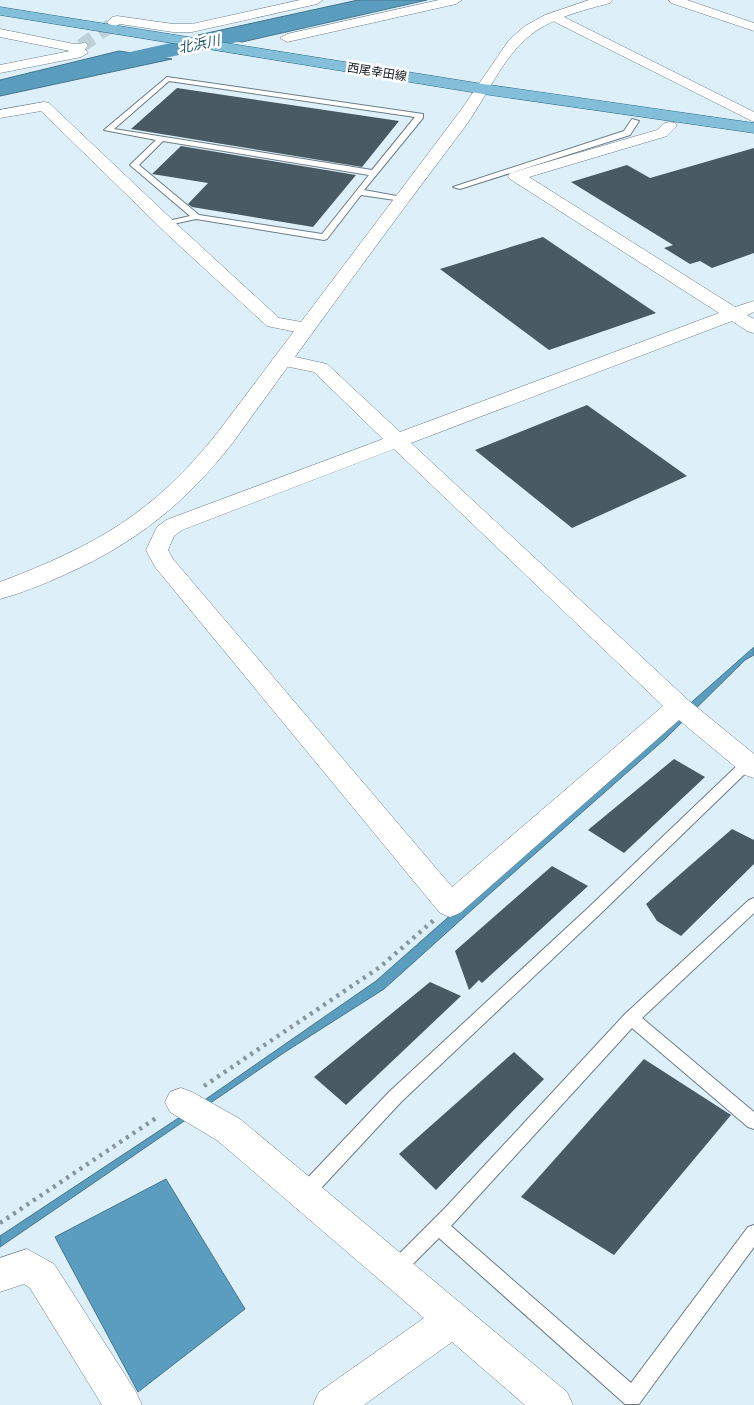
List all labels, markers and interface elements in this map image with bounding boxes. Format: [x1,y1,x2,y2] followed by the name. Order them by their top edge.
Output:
[177,30,223,56] water label: 北浜川
[346,59,408,84] street label: 西尾幸田線

